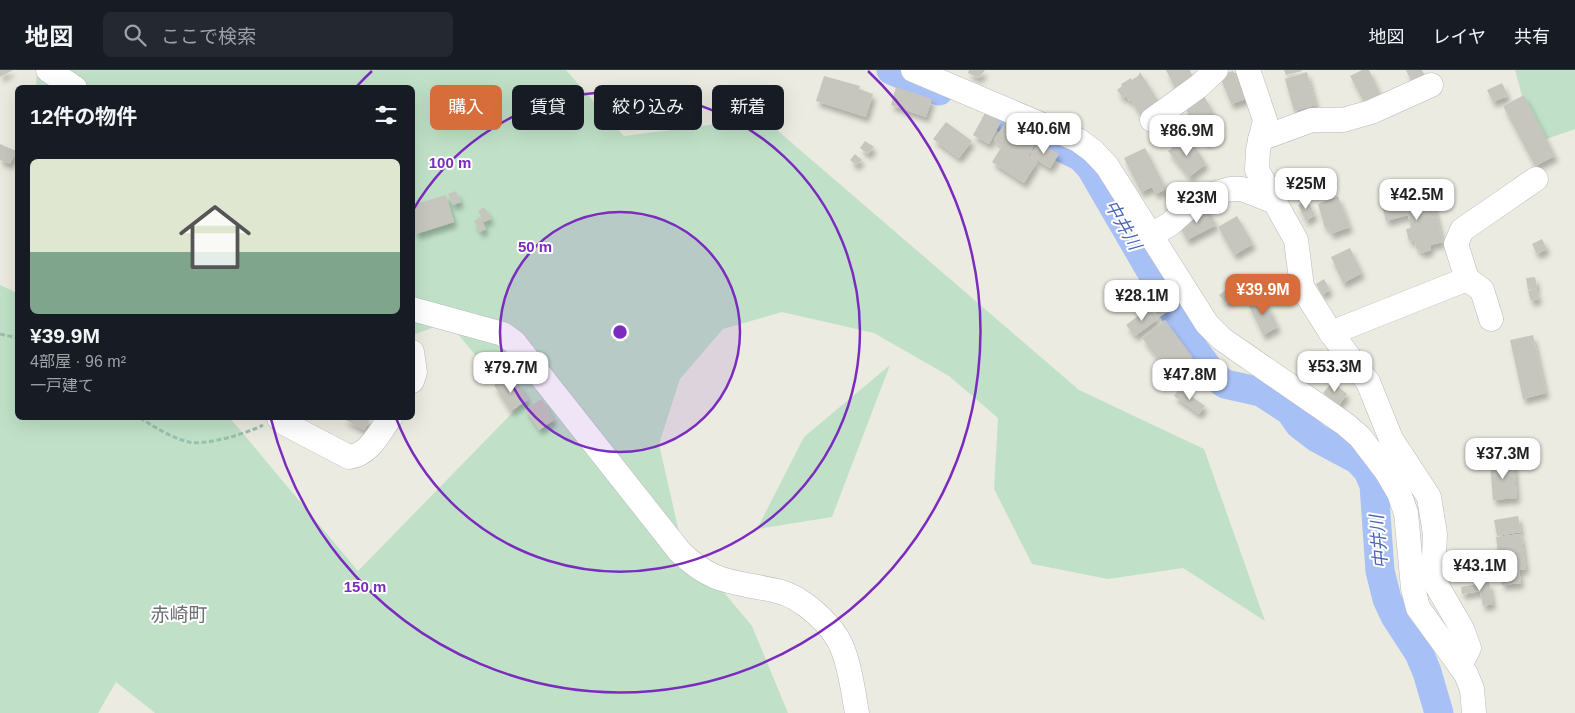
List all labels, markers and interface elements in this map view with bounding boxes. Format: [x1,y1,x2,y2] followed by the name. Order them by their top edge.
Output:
[103,12,453,57] search box
[121,21,149,49] icon: search
[25,23,73,50] text: 地図
[161,26,256,47] text: ここで検索
[1369,27,1405,47] text: 地図
[1433,27,1486,47] text: レイヤ
[1514,27,1550,47] text: 共有
[430,85,502,130] chip: 購入
[512,85,584,130] chip: 賃貸
[594,85,702,130] chip: 絞り込み
[712,85,784,130] chip: 新着
[372,101,400,129] icon: filters
[30,105,137,128] text: 12件の物件
[1003,112,1085,155] pin: ¥40.6M
[1146,114,1228,157] pin: ¥86.9M
[1017,120,1071,137] text: ¥40.6M
[1160,122,1214,139] text: ¥86.9M
[429,154,471,171] text: 100 m
[1276,168,1336,210] pin: ¥25M
[1286,175,1326,192] text: ¥25M
[1376,178,1458,221] pin: ¥42.5M
[1167,182,1227,224] pin: ¥23M
[1390,186,1444,203] text: ¥42.5M
[1177,189,1217,206] text: ¥23M
[170,192,260,282] icon: home
[1101,197,1146,255] water label: 中井川
[518,238,552,255] text: 50 m
[1222,274,1304,316] pin: ¥39.9M
[1101,280,1183,322] pin: ¥28.1M
[1236,281,1290,298] text: ¥39.9M
[1115,287,1169,304] text: ¥28.1M
[611,323,629,341] centre of rings
[30,324,100,347] text: ¥39.9M
[1294,350,1376,393] pin: ¥53.3M
[470,352,552,394] pin: ¥79.7M
[30,353,126,370] text: 4部屋 · 96 m²
[1149,358,1231,401] pin: ¥47.8M
[1308,358,1362,375] text: ¥53.3M
[484,359,538,376] text: ¥79.7M
[1163,366,1217,383] text: ¥47.8M
[30,377,94,394] text: 一戸建て
[1462,438,1544,480] pin: ¥37.3M
[1476,445,1530,462] text: ¥37.3M
[1367,512,1391,570] water label: 中井川
[1439,550,1521,592] pin: ¥43.1M
[1453,557,1507,574] text: ¥43.1M
[344,578,386,595] text: 150 m
[150,604,208,625] district label: 赤崎町

